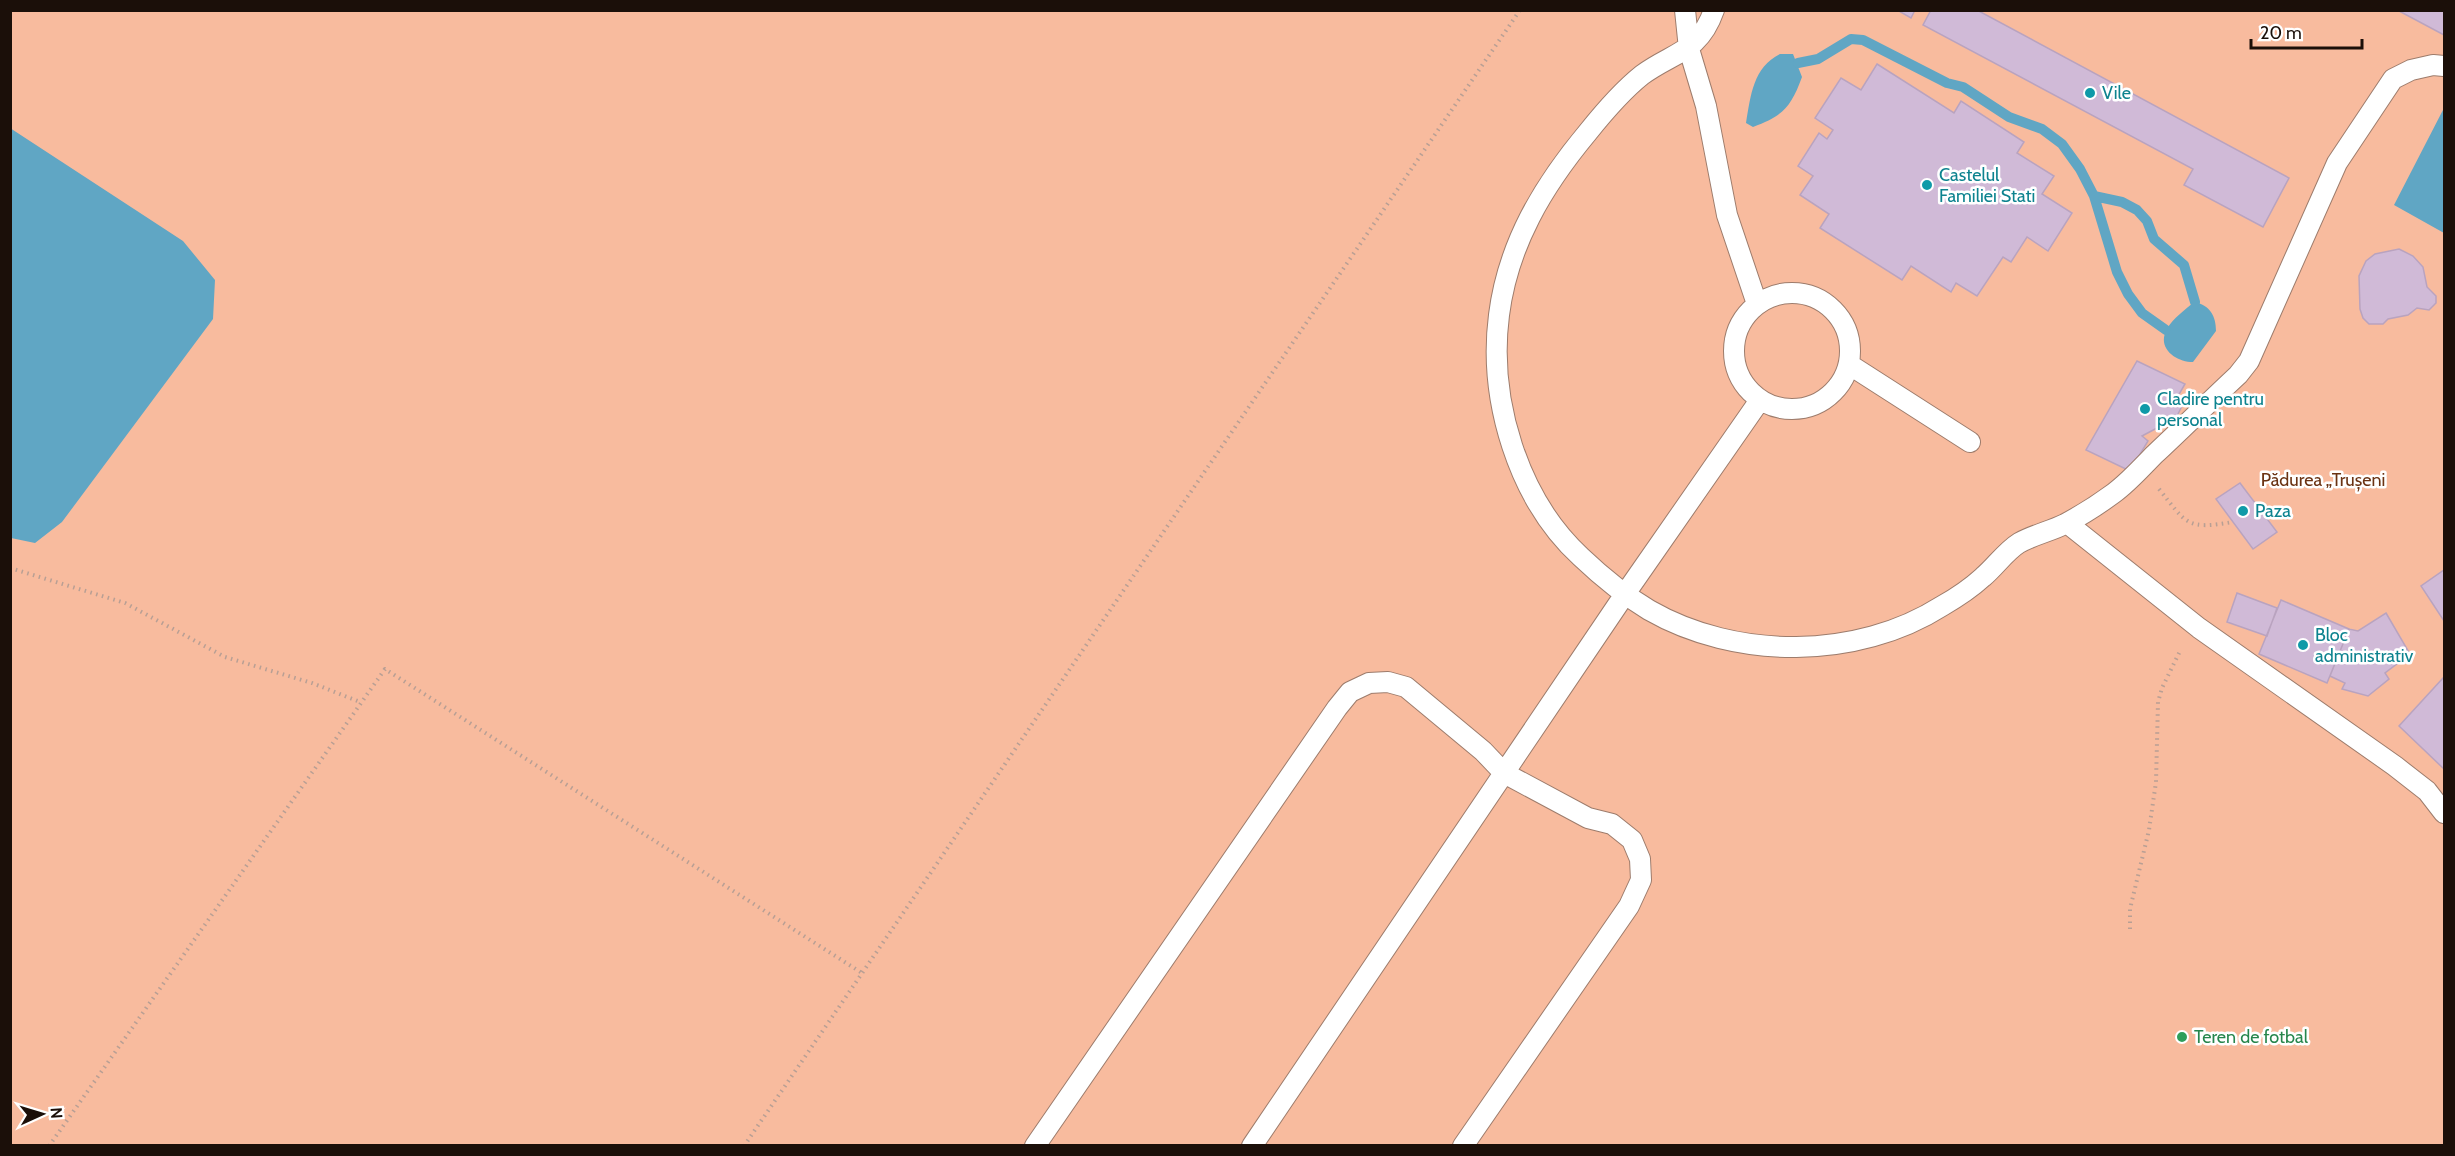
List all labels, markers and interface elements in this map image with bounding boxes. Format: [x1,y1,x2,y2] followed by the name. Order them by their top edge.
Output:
[2251,12,2362,50] scale bar
[2260,22,2302,44] text: 20 m
[2102,82,2131,104] place label: Vile
[2083,86,2097,100] marker: Vile
[1939,164,2035,207] place label: Castelul Familiei Stati
[1920,178,1934,192] marker: Castelul Familiei Stati
[2157,388,2264,431] place label: Cladire pentru personal
[2138,402,2152,416] marker: Cladire pentru personal
[2261,469,2385,492] park label: Pădurea „Trușeni
[2255,500,2291,522] place label: Paza
[2236,504,2250,518] marker: Paza
[2315,624,2414,667] place label: Bloc administrativ
[2296,638,2310,652] marker: Bloc administrativ
[2194,1026,2309,1048] place label: Teren de fotbal
[2175,1030,2189,1044] marker: Teren de fotbal
[12,1084,72,1144] north arrow
[47,1107,66,1119] text: N

